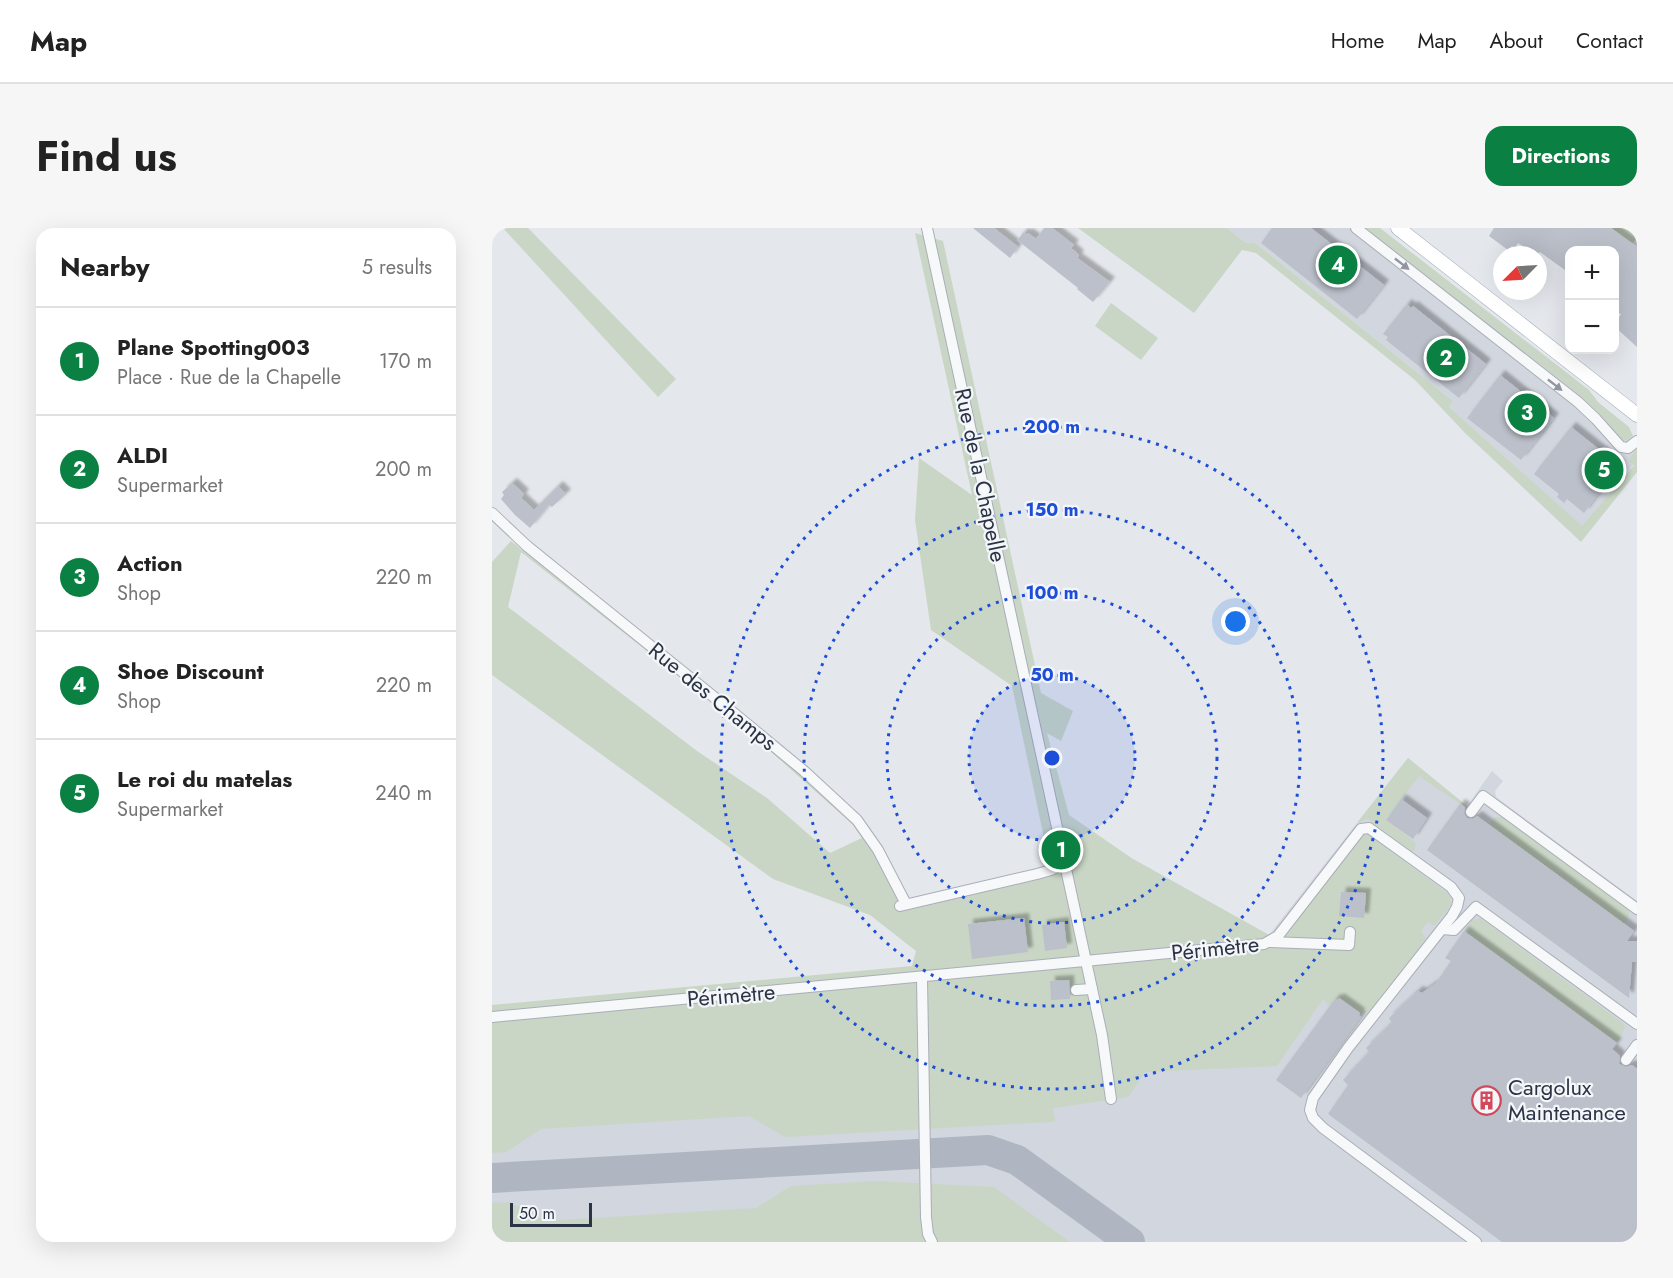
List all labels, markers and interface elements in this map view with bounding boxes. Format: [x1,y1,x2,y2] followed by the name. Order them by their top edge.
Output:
[30,21,87,62] text: Map
[1331,26,1384,56] text: Home
[1417,26,1457,56] text: Map
[1490,26,1543,56] text: About
[1576,26,1643,56] text: Contact
[36,126,177,187] text: Find us
[1485,126,1637,186] button: Directions
[1318,243,1358,288] pin: 4
[1493,246,1547,300] north arrow
[1565,246,1619,354] map controls
[1565,246,1619,300] button: +
[60,248,149,286] text: Nearby
[362,253,432,282] text: 5 results
[1394,258,1410,271] one-way arrow
[1565,300,1619,354] button: −
[117,331,310,363] text: Plane Spotting003
[1426,336,1466,380] pin: 2
[74,347,85,376] text: 1
[379,347,432,376] text: 170 m
[117,363,341,392] text: Place · Rue de la Chapelle
[1548,378,1563,390] one-way arrow
[947,385,1015,565] street label: Rue de la Chapelle
[1508,390,1546,435] pin: 3
[1024,414,1080,440] text: 200 m
[117,439,168,471] text: ALDI
[1584,448,1624,492] pin: 5
[73,455,86,484] text: 2
[375,455,432,484] text: 200 m
[117,471,223,500] text: Supermarket
[1026,497,1078,523] text: 150 m
[117,547,183,579] text: Action
[73,563,86,592] text: 3
[376,563,432,592] text: 220 m
[117,579,161,608] text: Shop
[1025,580,1079,606] text: 100 m
[1221,607,1250,636] your location
[642,634,784,758] street label: Rue des Champs
[117,655,264,687] text: Shoe Discount
[1030,662,1074,688] text: 50 m
[73,671,86,700] text: 4
[376,671,432,700] text: 220 m
[117,687,161,716] text: Shop
[1042,748,1062,768] centre of rings
[117,763,292,795] text: Le roi du matelas
[73,779,86,808] text: 5
[375,779,432,808] text: 240 m
[117,795,223,824] text: Supermarket
[1042,828,1080,872] pin: 1
[1169,927,1261,969] street label: Périmètre
[686,975,776,1015] street label: Périmètre
[1508,1071,1626,1128] place label: Cargolux Maintenance
[1471,1084,1503,1116] building icon: Cargolux Maintenance
[510,1200,592,1228] scale bar
[519,1202,555,1225] text: 50 m

